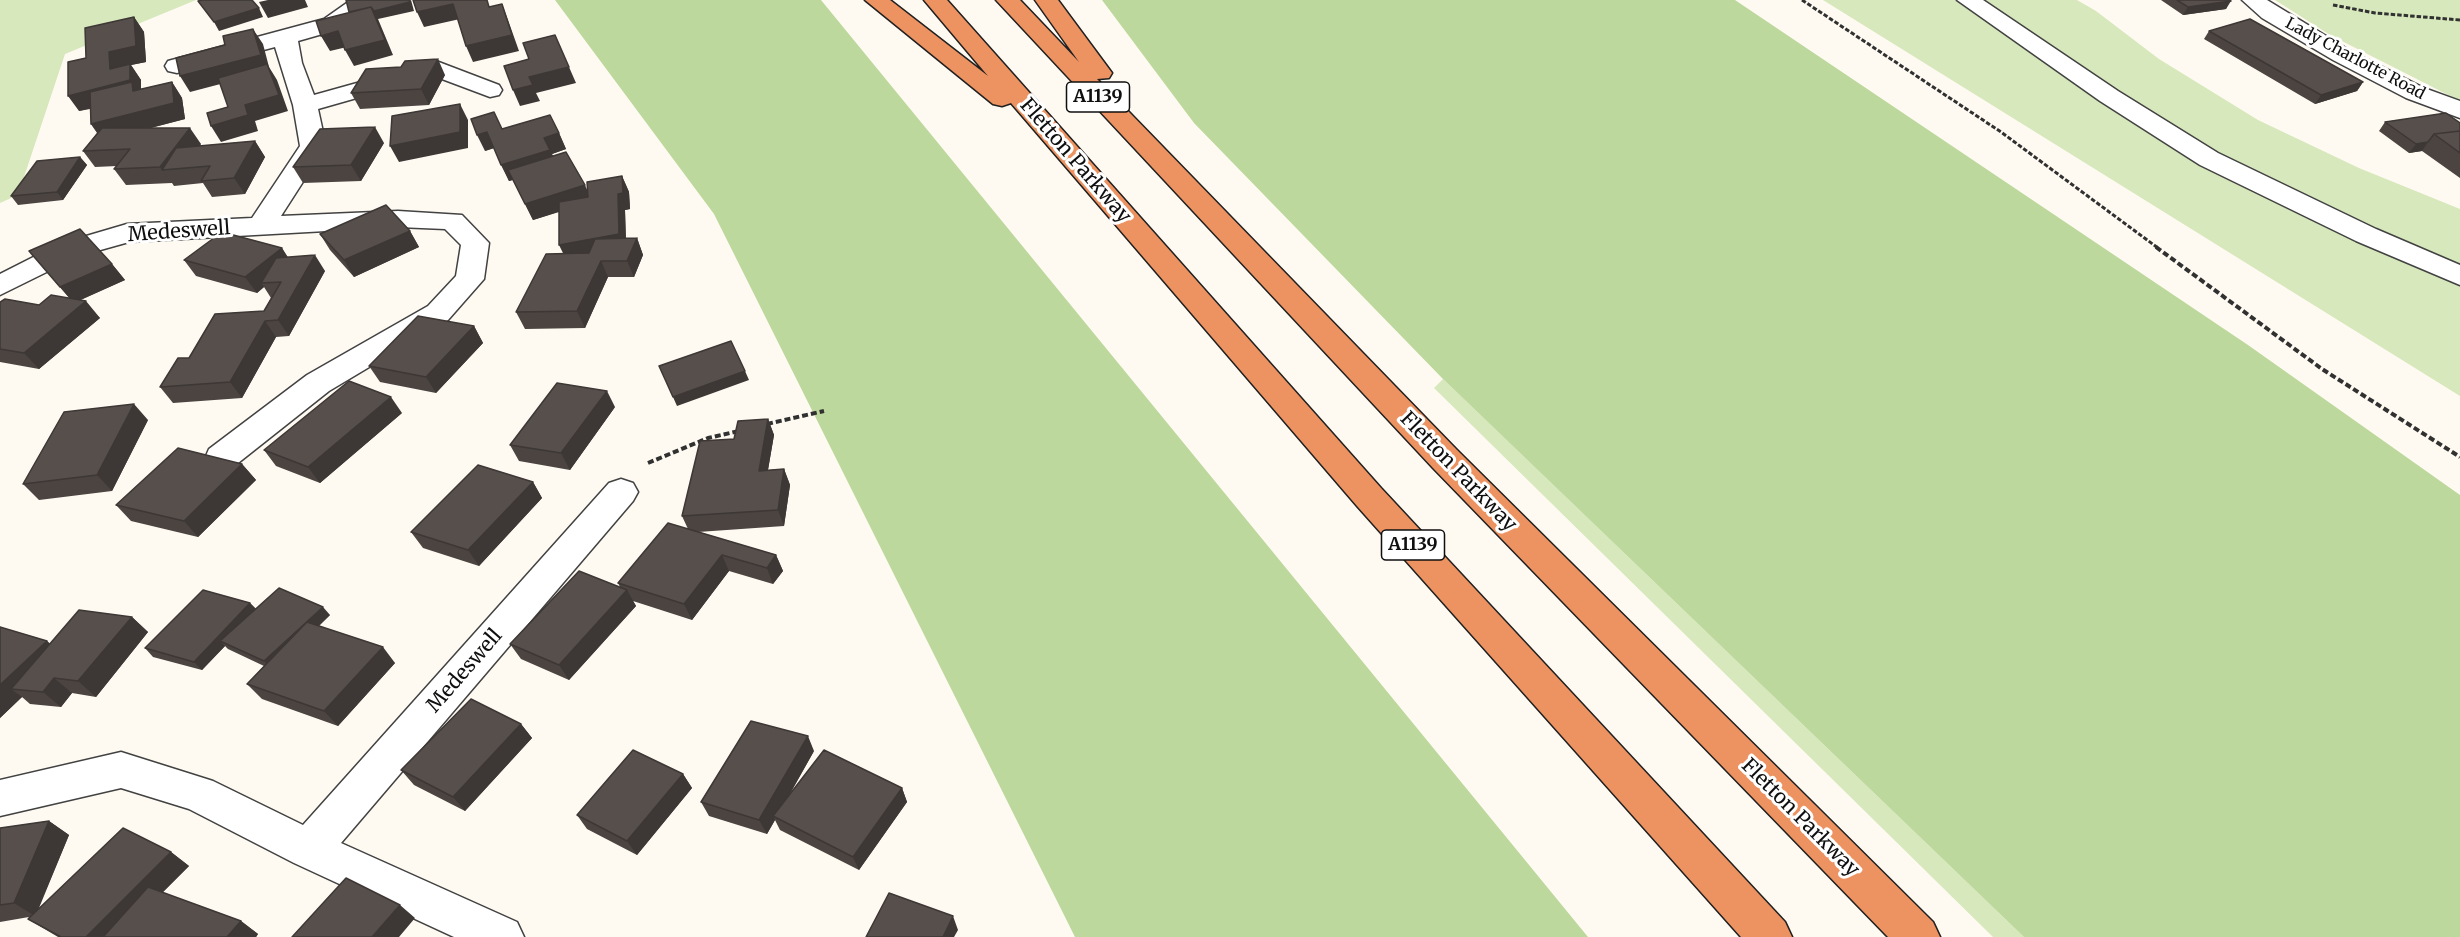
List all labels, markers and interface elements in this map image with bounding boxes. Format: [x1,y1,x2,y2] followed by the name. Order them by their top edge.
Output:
[2282,14,2428,104] street label: Lady Charlotte Road
[1066,82,1130,112] road number: A1139
[1014,94,1136,228] street label: Fletton Parkway
[127,216,231,248] street label: Medeswell
[1395,407,1521,537] street label: Fletton Parkway
[1382,530,1444,560] road number: A1139
[422,624,508,718] street label: Medeswell
[1736,754,1864,882] street label: Fletton Parkway

